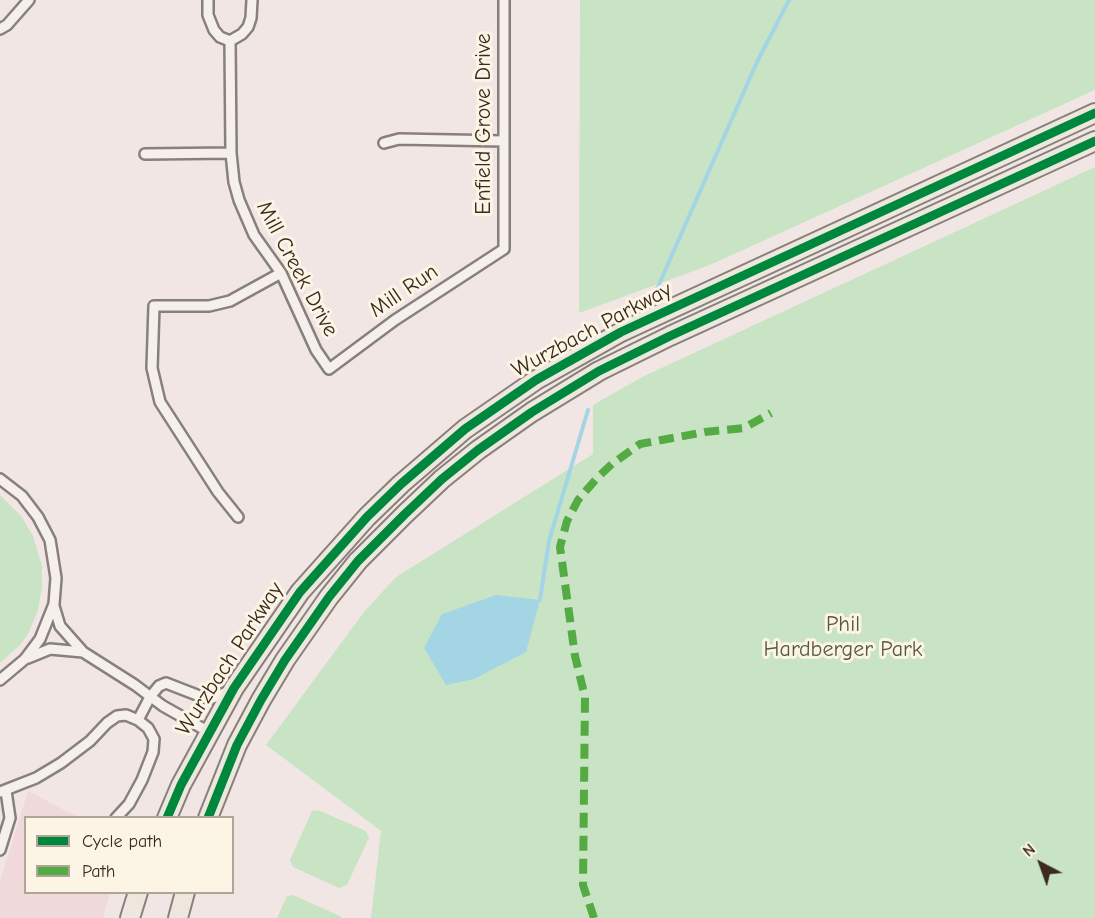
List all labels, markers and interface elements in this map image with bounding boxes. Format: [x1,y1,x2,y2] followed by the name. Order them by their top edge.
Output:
[471,33,497,215] street label: Enfield Grove Drive
[250,197,344,341] street label: Mill Creek Drive
[365,259,443,323] street label: Mill Run
[507,277,677,383] street label: Wurzbach Parkway
[171,577,289,741] street label: Wurzbach Parkway
[764,612,922,664] park label: Phil Hardberger Park
[24,816,234,894] legend
[82,831,162,852] text: Cycle path
[1011,834,1071,894] north arrow
[1019,840,1039,861] text: N
[82,861,115,882] text: Path

